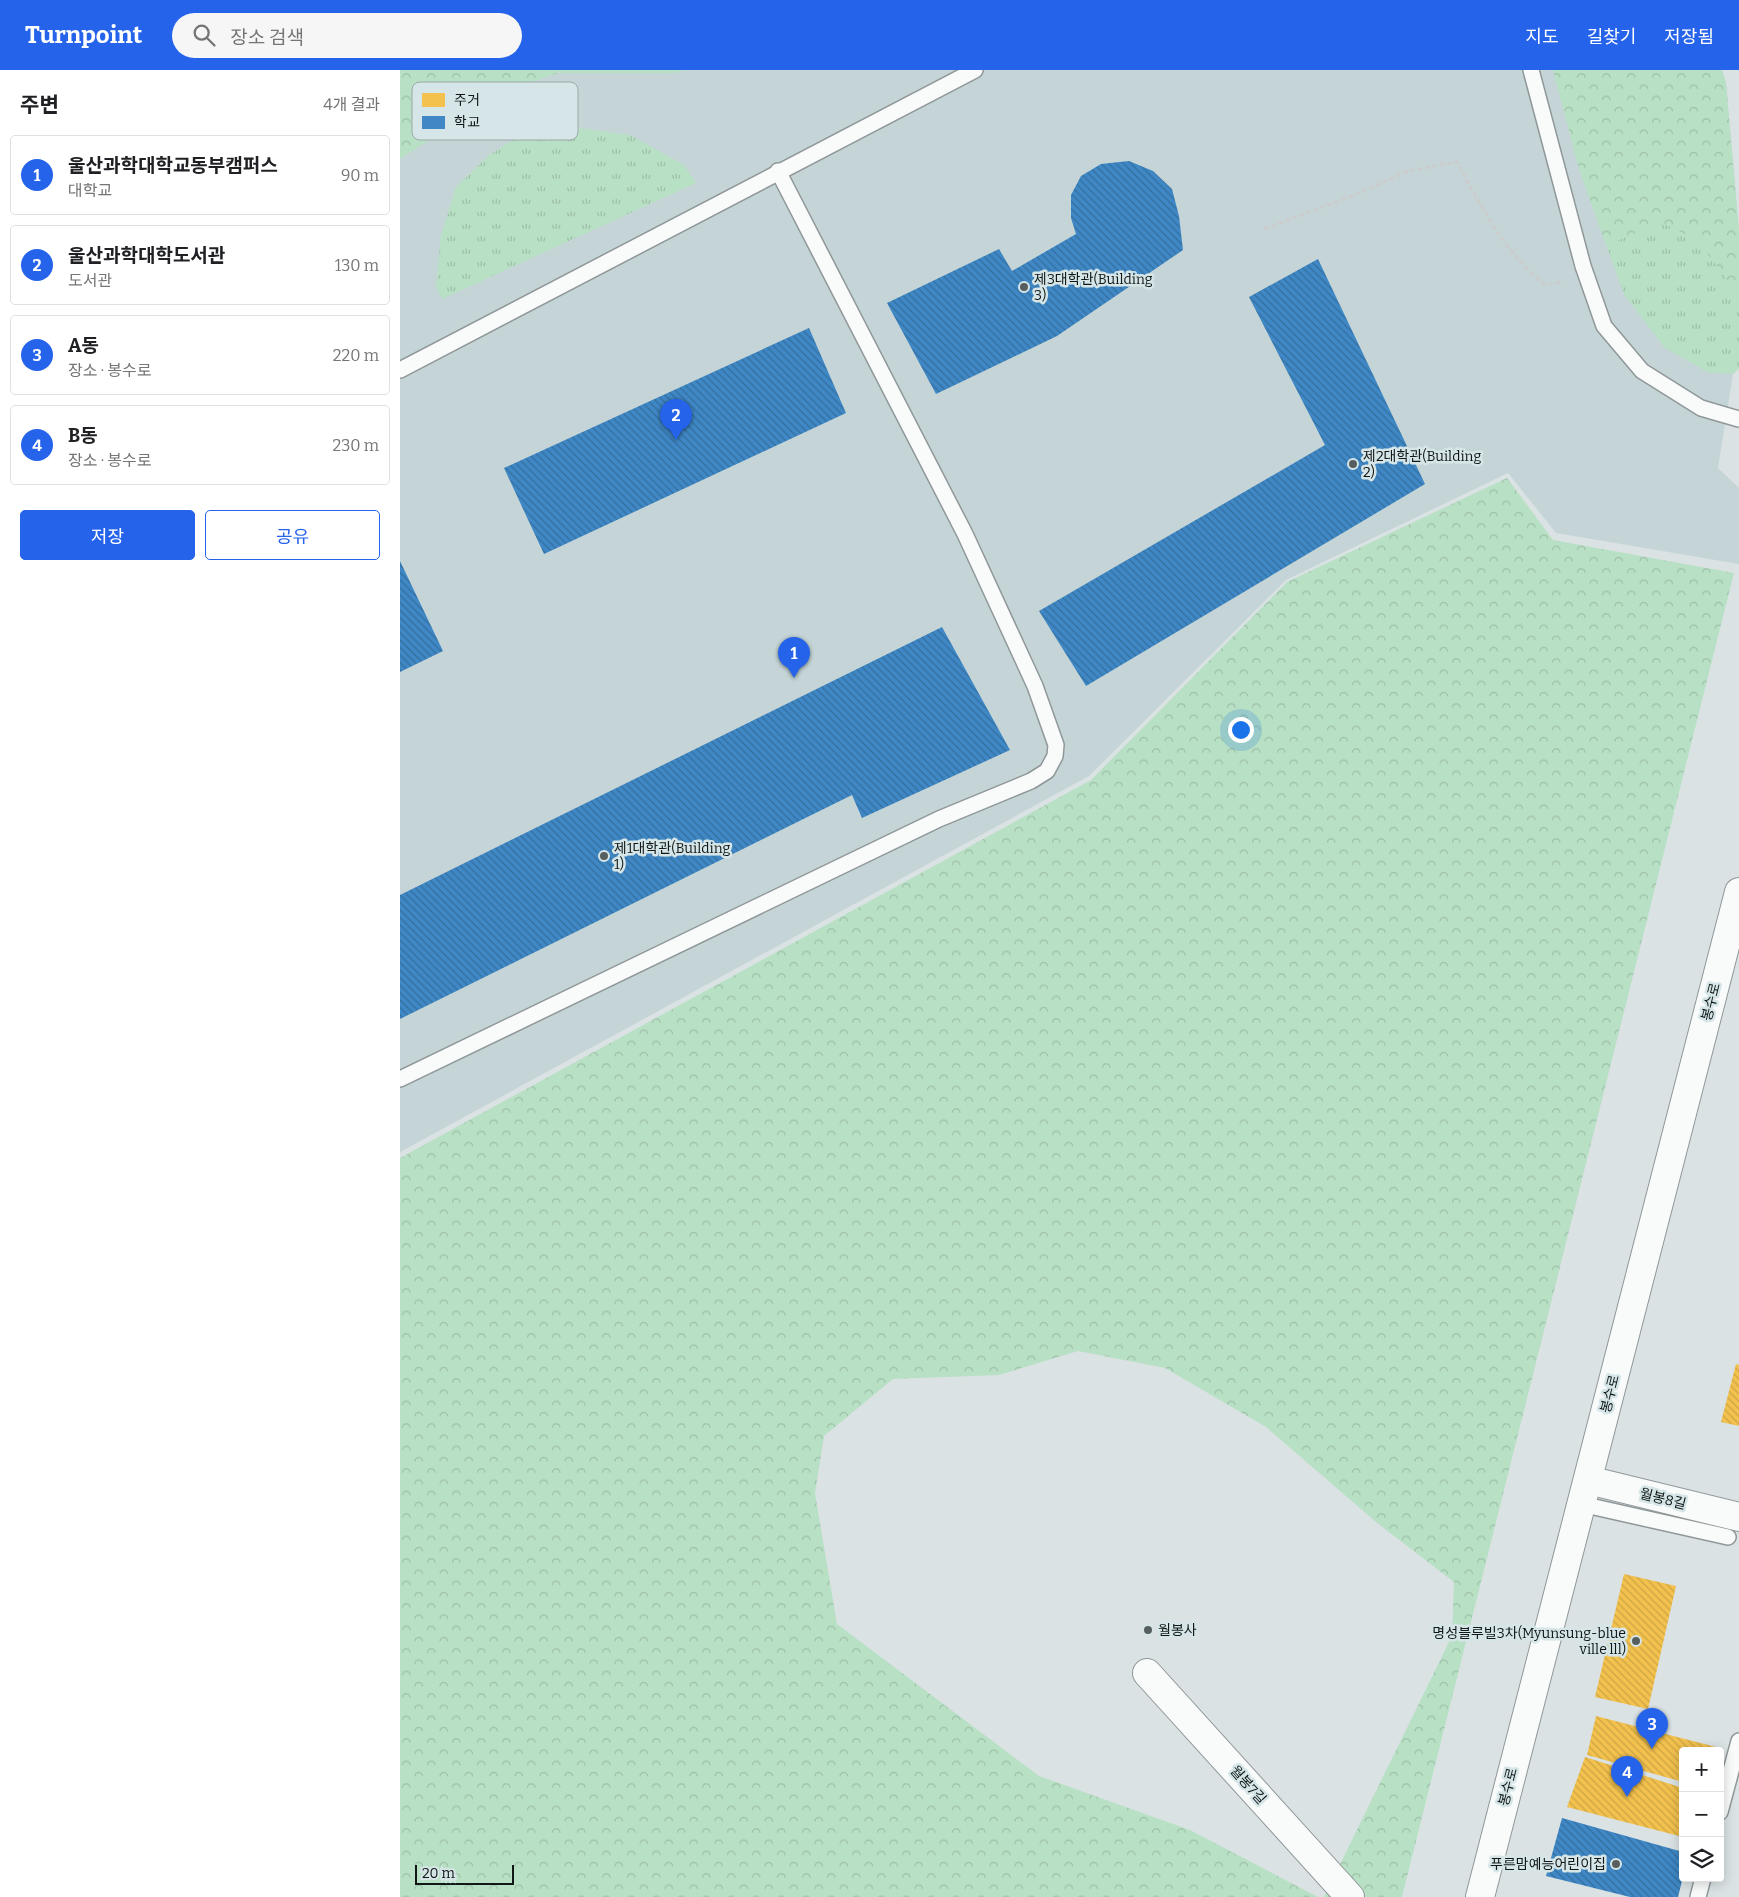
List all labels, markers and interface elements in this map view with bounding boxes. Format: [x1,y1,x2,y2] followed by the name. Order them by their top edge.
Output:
[172,13,522,58] search box
[25,21,142,49] text: Turnpoint
[190,21,218,49] icon: search
[230,26,304,49] text: 장소 검색
[1526,26,1559,48] text: 지도
[1587,26,1636,48] text: 길찾기
[1664,26,1714,48] text: 저장됨
[412,82,578,140] legend
[20,92,59,118] text: 주변
[454,92,480,109] text: 주거
[323,95,380,114] text: 4개 결과
[454,114,480,131] text: 학교
[68,154,278,177] text: 울산과학대학교동부캠퍼스
[34,166,40,185] text: 1
[341,166,379,185] text: 90 m
[68,181,112,200] text: 대학교
[68,244,225,267] text: 울산과학대학도서관
[32,256,42,275] text: 2
[335,256,379,275] text: 130 m
[68,271,112,290] text: 도서관
[1034,271,1153,304] place label: 제3대학관(Building 3)
[1018,281,1030,293] marker: 제3대학관(Building 3)
[68,334,99,357] text: A동
[32,346,42,365] text: 3
[333,346,379,365] text: 220 m
[68,361,151,380] text: 장소 · 봉수로
[660,399,692,440] pin: 2
[68,424,98,447] text: B동
[32,436,42,455] text: 4
[332,436,379,455] text: 230 m
[1363,448,1481,481] place label: 제2대학관(Building 2)
[68,451,151,470] text: 장소 · 봉수로
[1347,458,1359,470] marker: 제2대학관(Building 2)
[20,510,195,560] button: 저장
[205,510,380,560] button: 공유
[778,637,810,678] pin: 1
[1228,717,1254,743] your location
[614,840,731,873] place label: 제1대학관(Building 1)
[598,850,610,862] marker: 제1대학관(Building 1)
[1698,981,1724,1023] street label: 봉수로
[1597,1373,1623,1415] street label: 봉수로
[1638,1485,1688,1513] street label: 월봉8길
[1158,1622,1197,1639] place label: 월봉사
[1142,1624,1154,1636] marker: 월봉사
[1432,1625,1626,1658] place label: 명성블루빌3차(Myunsung-blue ville lll)
[1630,1635,1642,1647] marker: 명성블루빌3차(Myunsung-blue ville lll)
[1636,1708,1668,1749] pin: 3
[1679,1747,1724,1882] map controls
[1679,1747,1724,1792] button: +
[1611,1756,1643,1797] pin: 4
[1226,1762,1270,1808] street label: 월봉7길
[1495,1766,1521,1808] street label: 봉수로
[1679,1792,1724,1837] button: −
[1679,1837,1724,1882] button: layers
[1490,1856,1606,1873] place label: 푸른맘예능어린이집
[1610,1858,1622,1870] marker: 푸른맘예능어린이집
[415,1862,514,1885] scale bar
[422,1865,455,1882] text: 20 m

